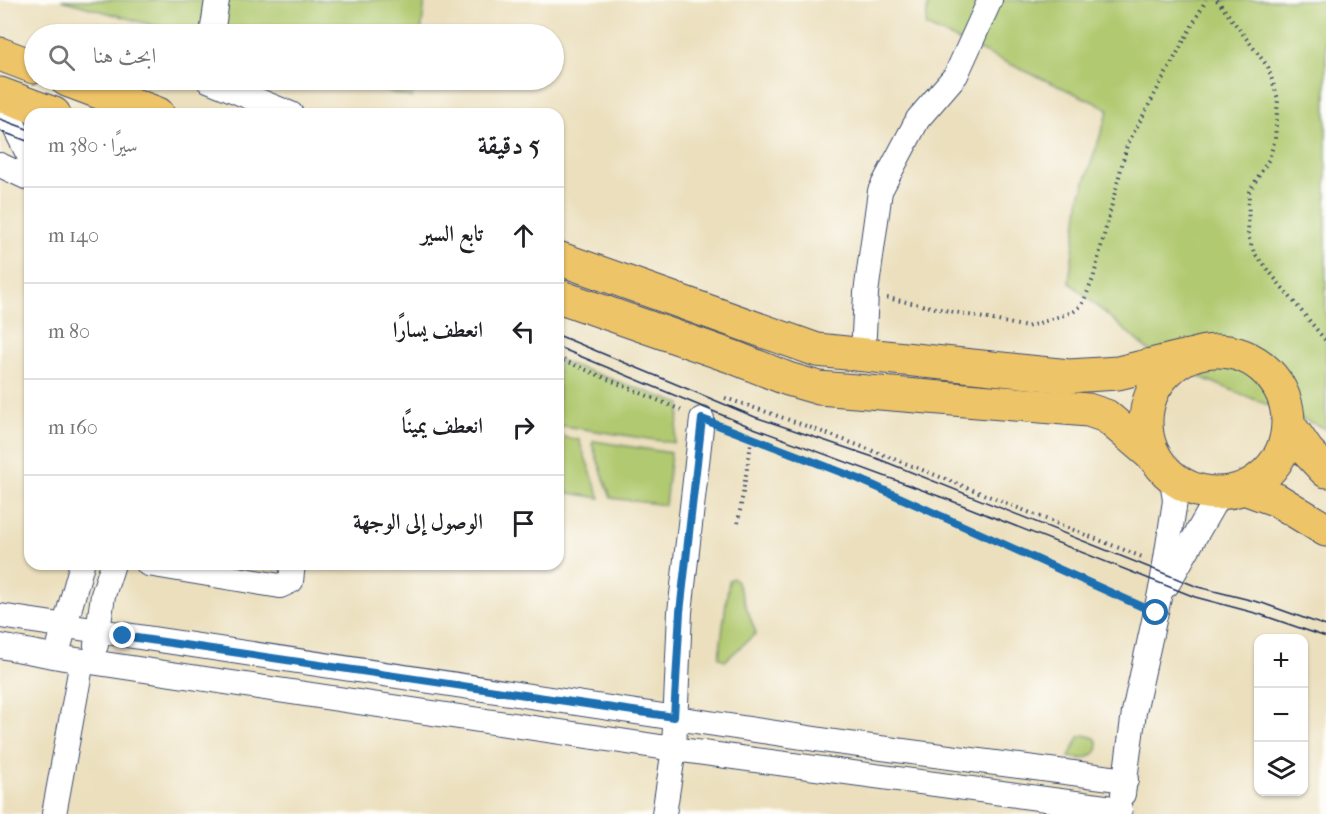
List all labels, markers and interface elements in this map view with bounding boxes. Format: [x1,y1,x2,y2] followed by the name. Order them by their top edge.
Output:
[24,24,564,90] search box
[45,41,78,74] icon: search
[93,43,156,69] text: ابحث هنا
[478,130,540,161] text: 5 دقيقة
[48,134,138,157] text: سيرًا · 380 m
[507,219,540,252] icon: ahead
[421,221,483,247] text: تابع السير
[48,224,99,247] text: 140 m
[507,315,540,348] icon: left
[393,317,483,343] text: انعطف يسارًا
[48,320,90,343] text: 80 m
[507,411,540,444] icon: right
[402,413,483,439] text: انعطف يمينًا
[48,416,98,439] text: 160 m
[507,507,540,540] icon: arrive
[353,509,483,535] text: الوصول إلى الوجهة
[1142,599,1168,625] route start
[109,622,135,648] route end
[1254,634,1308,796] map controls
[1254,634,1308,688] button: +
[1254,688,1308,742] button: −
[1254,742,1308,796] button: layers

